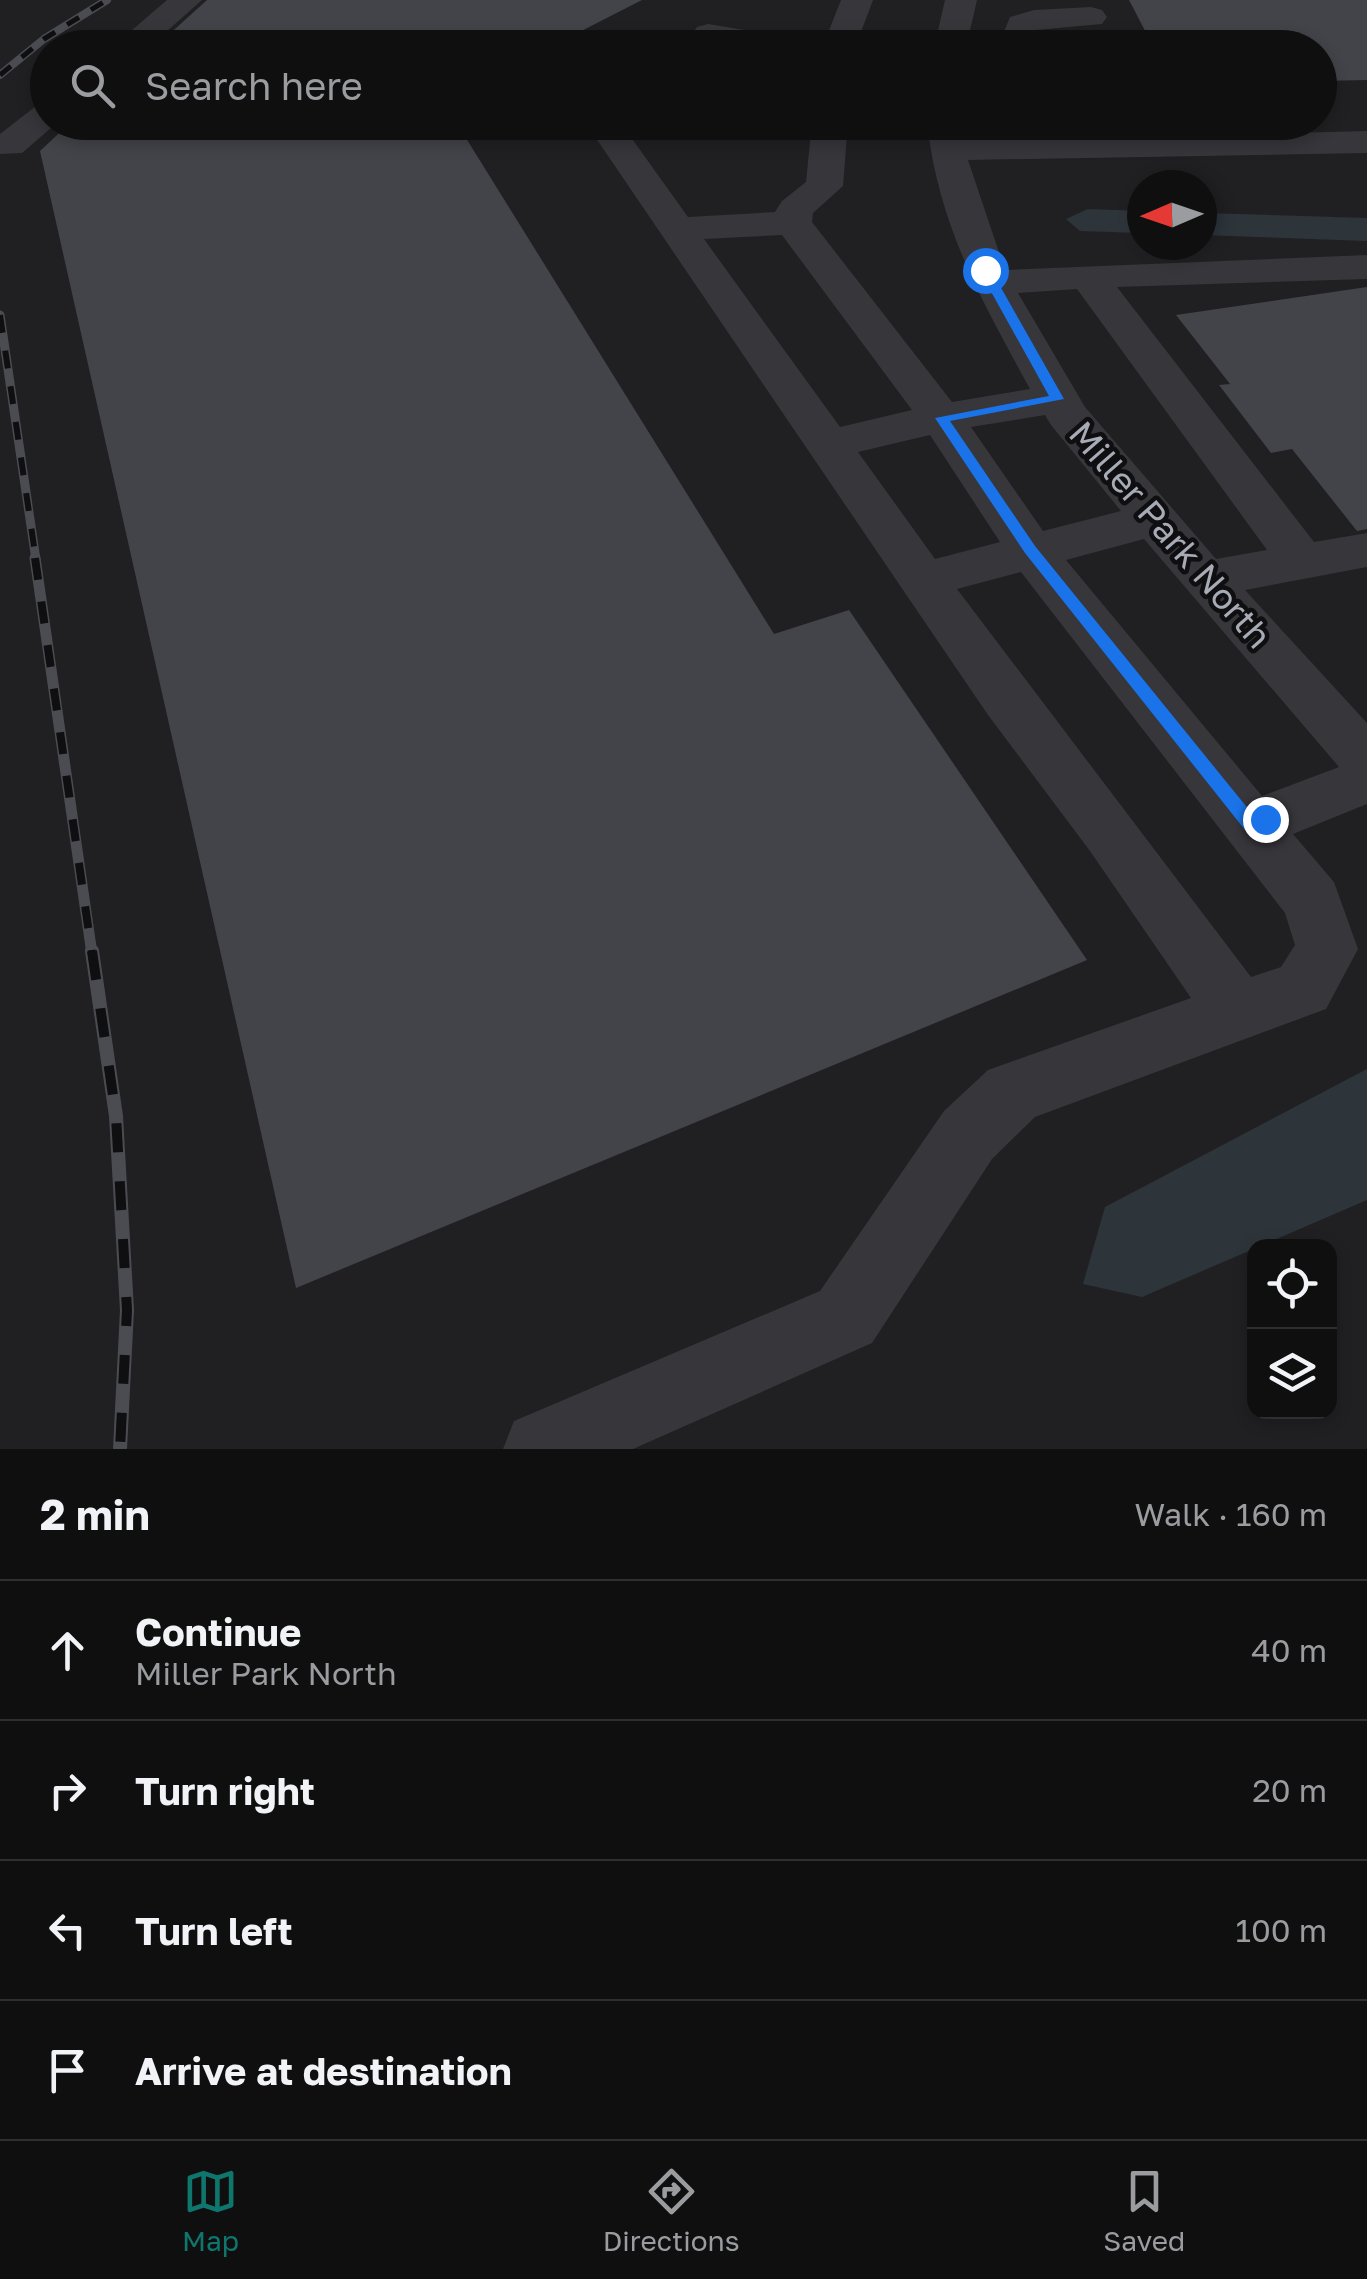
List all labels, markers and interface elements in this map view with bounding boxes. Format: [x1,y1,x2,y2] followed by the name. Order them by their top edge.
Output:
[30,30,1337,140] search box
[65,58,120,113] icon: search
[145,63,363,108] text: Search here
[1127,170,1217,260] north arrow
[963,248,1009,294] route start
[1061,413,1280,656] street label: Miller Park North
[1243,797,1289,843] route end
[1247,1239,1337,1419] map controls
[1247,1239,1337,1329] button: locate
[1247,1329,1337,1419] button: layers
[40,1489,150,1539] text: 2 min
[1135,1495,1327,1533] text: Walk · 160 m
[135,1609,301,1654] text: Continue
[40,1623,95,1678] icon: ahead
[1251,1631,1327,1669] text: 40 m
[135,1654,397,1692] text: Miller Park North
[40,1763,95,1818] icon: right
[135,1768,315,1813] text: Turn right
[1252,1771,1327,1809] text: 20 m
[40,1903,95,1958] icon: left
[135,1908,293,1953] text: Turn left
[1235,1911,1327,1949] text: 100 m
[40,2043,95,2098] icon: arrive
[135,2048,512,2093] text: Arrive at destination
[182,2164,239,2257] tab: Map
[603,2164,740,2257] tab: Directions
[1103,2164,1185,2257] tab: Saved

